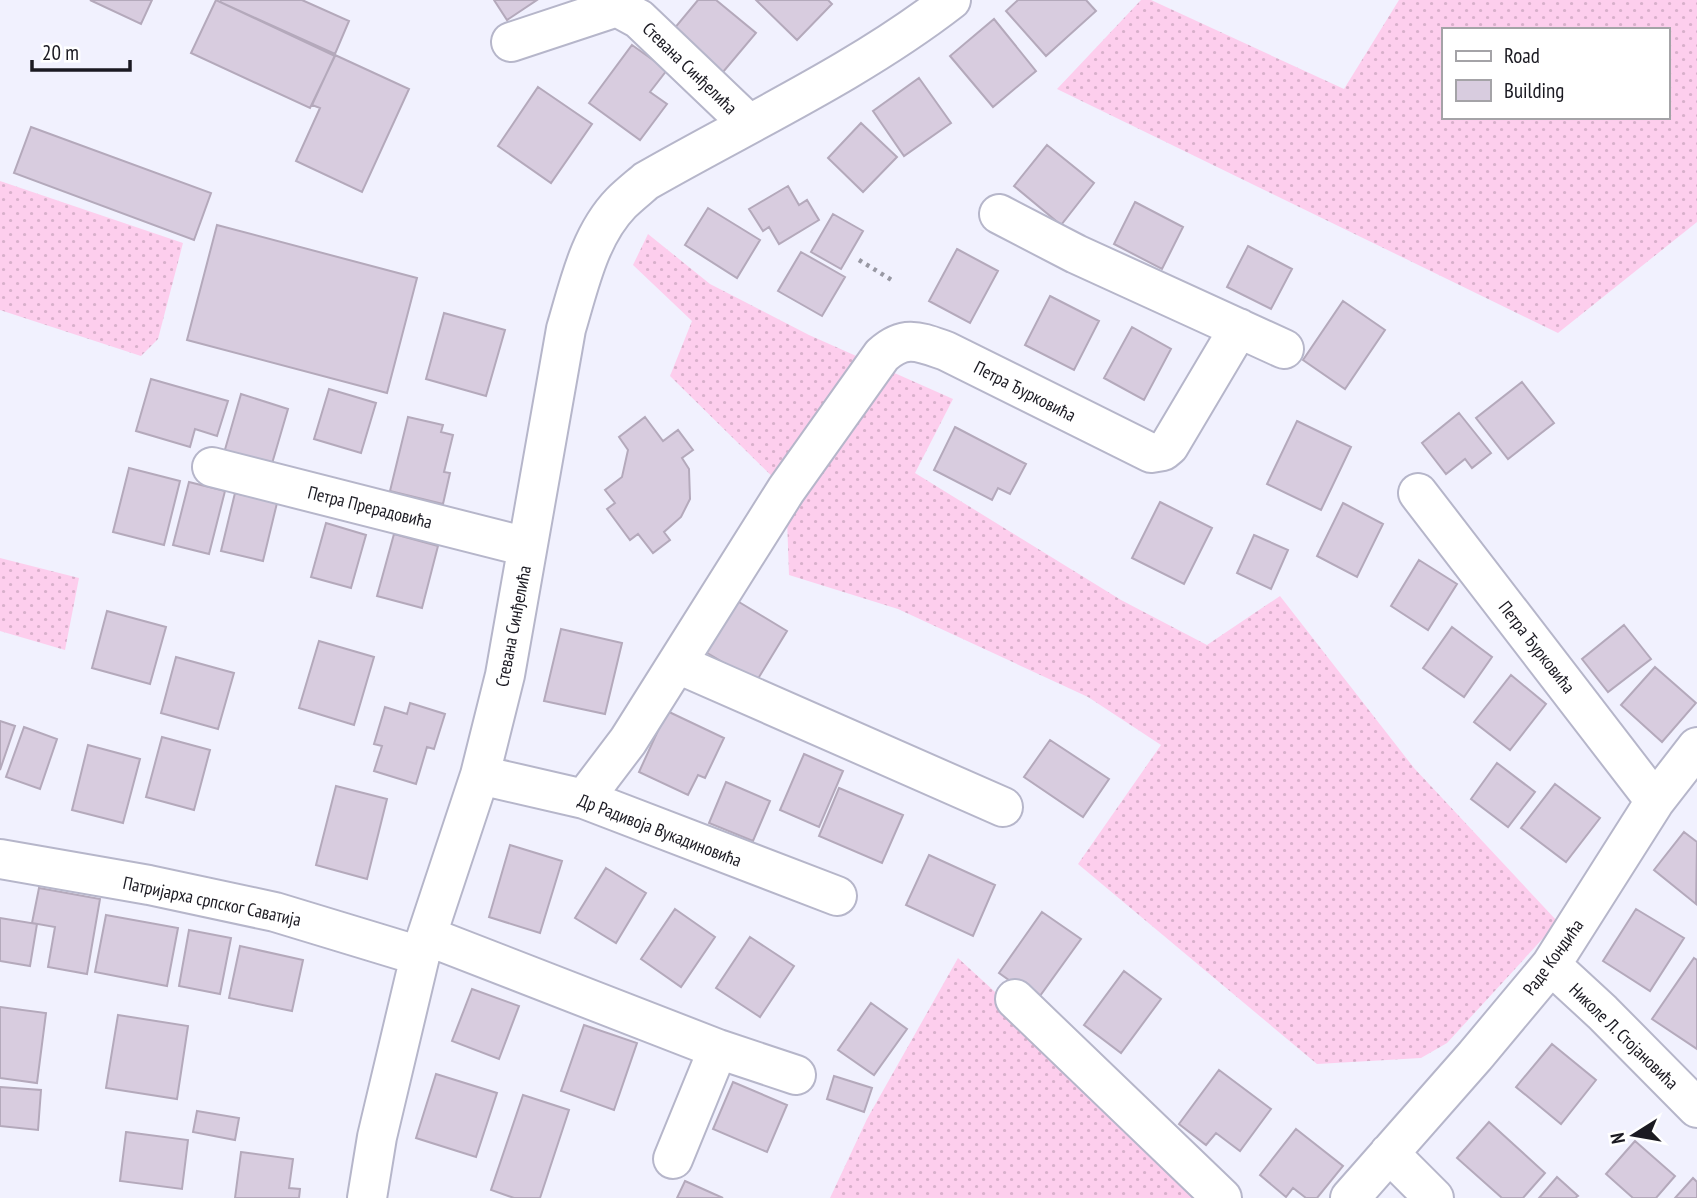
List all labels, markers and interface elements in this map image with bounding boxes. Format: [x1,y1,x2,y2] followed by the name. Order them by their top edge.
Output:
[638,17,742,119] street label: Стевана Синђелића
[32,28,130,72] scale bar
[1442,28,1669,119] legend
[42,39,79,66] text: 20 m
[1504,42,1540,69] text: Road
[1504,77,1564,104] text: Building
[970,356,1080,426] street label: Петра Ђурковића
[305,480,435,534] street label: Петра Прерадовића
[490,563,536,689] street label: Стевана Синђелића
[1494,596,1580,698] street label: Петра Ђурковића
[575,788,745,872] street label: Др Радивоја Вукадиновића
[121,871,303,931] street label: Патријарха српског Саватија
[1518,914,1588,1000] street label: Раде Кондића
[1564,978,1684,1094] street label: Николе Л. Стојановића
[1599,1100,1669,1170] north arrow
[1605,1131,1630,1146] text: N

